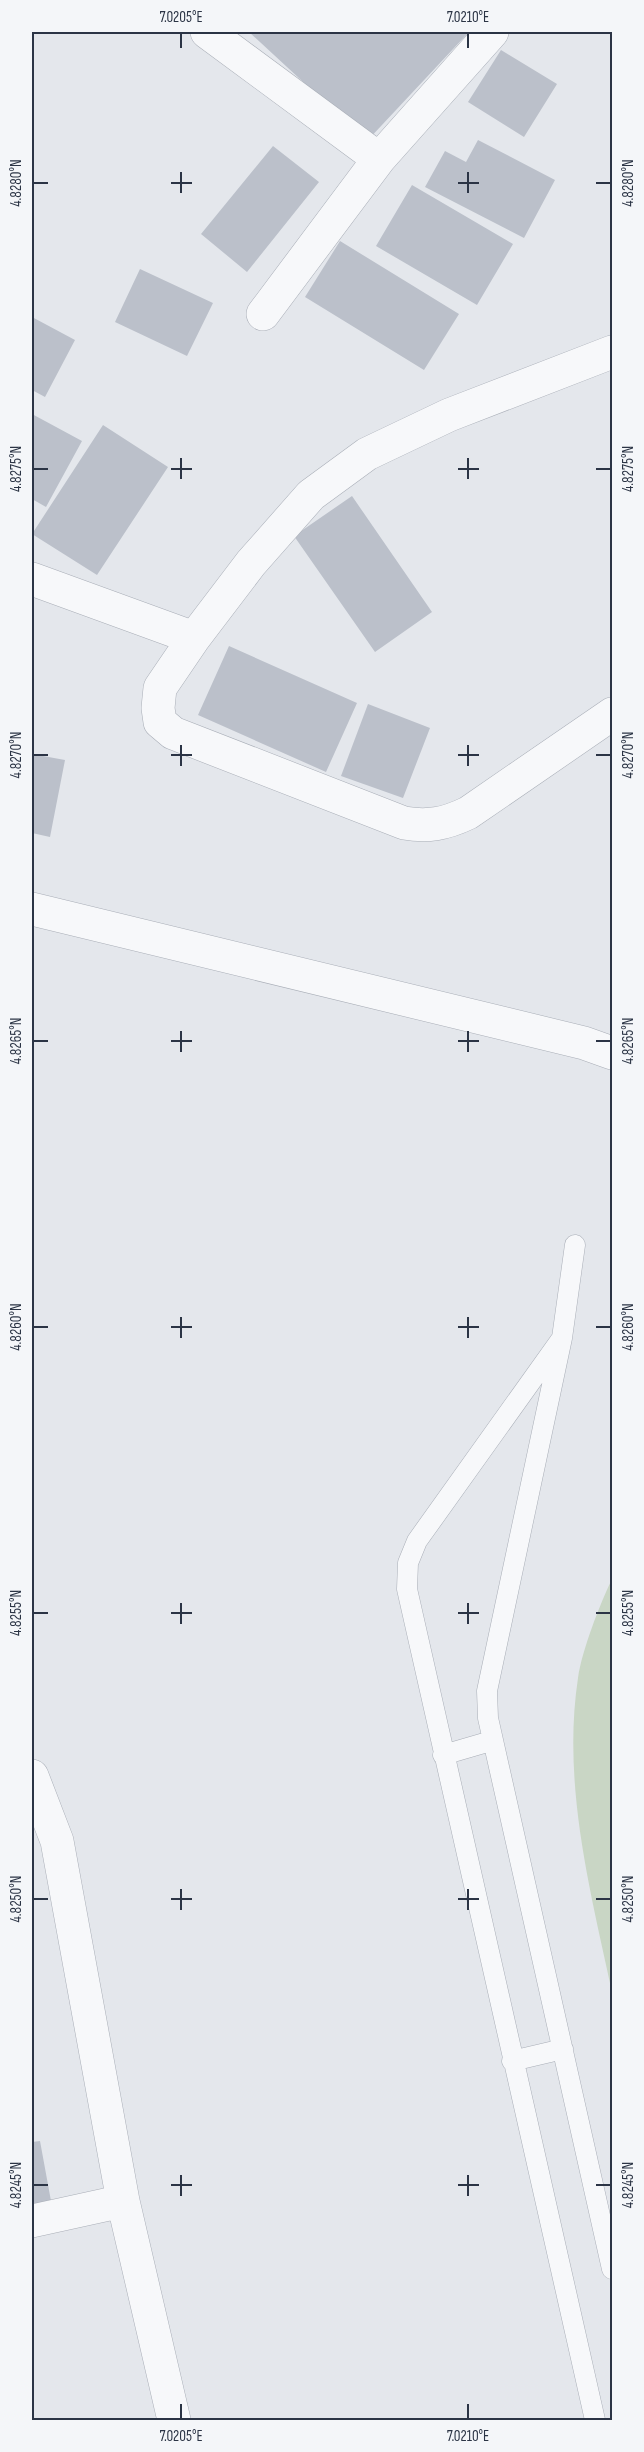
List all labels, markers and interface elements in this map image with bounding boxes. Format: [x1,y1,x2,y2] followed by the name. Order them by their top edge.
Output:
[159,8,203,27] text: 7.0205°E
[447,8,489,27] text: 7.0210°E
[7,159,26,207] text: 4.8280°N
[619,159,638,207] text: 4.8280°N
[7,446,26,492] text: 4.8275°N
[619,446,638,492] text: 4.8275°N
[7,732,26,778] text: 4.8270°N
[619,732,638,778] text: 4.8270°N
[7,1018,26,1064] text: 4.8265°N
[619,1018,638,1064] text: 4.8265°N
[7,1303,26,1351] text: 4.8260°N
[619,1303,638,1351] text: 4.8260°N
[7,1590,26,1636] text: 4.8255°N
[619,1590,638,1636] text: 4.8255°N
[7,1876,26,1922] text: 4.8250°N
[619,1876,638,1922] text: 4.8250°N
[7,2162,26,2208] text: 4.8245°N
[619,2162,638,2208] text: 4.8245°N
[159,2427,203,2446] text: 7.0205°E
[447,2427,489,2446] text: 7.0210°E

